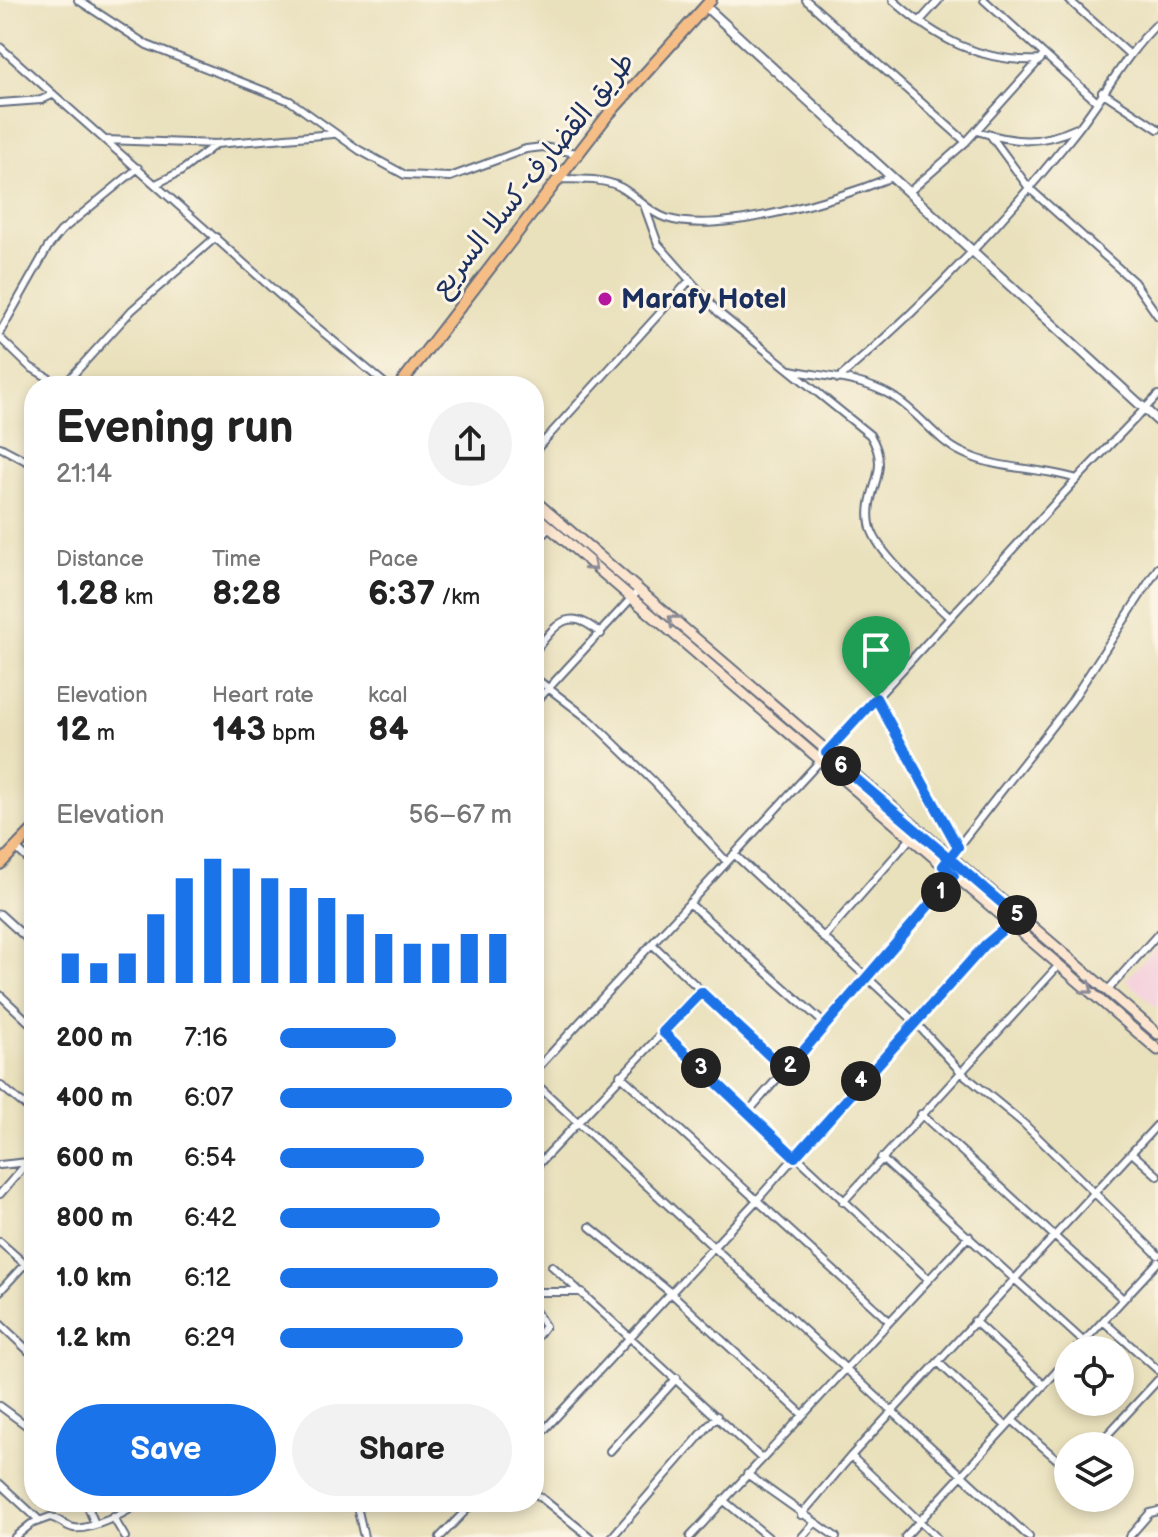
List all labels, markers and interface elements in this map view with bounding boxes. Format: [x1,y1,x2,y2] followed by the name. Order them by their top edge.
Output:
[424,46,644,305] street label: طريق القضارف-كسلا السريع
[621,283,787,316] place label: Marafy Hotel
[596,290,614,308] marker: Marafy Hotel
[56,402,293,455] text: Evening run
[428,402,512,486] button: share
[56,459,112,490] text: 21:14
[56,546,144,573] text: Distance
[212,546,261,573] text: Time
[368,546,418,573] text: Pace
[583,556,598,571] one-way arrow
[56,573,119,614] text: 1.28
[212,573,281,614] text: 8:28
[368,573,435,614] text: 6:37
[119,584,154,611] text: km
[435,584,480,611] text: /km
[667,615,682,630] one-way arrow
[842,616,910,698] pin
[854,628,898,672] icon: arrive
[56,682,148,709] text: Elevation
[212,682,314,709] text: Heart rate
[368,682,407,709] text: kcal
[56,709,91,750] text: 12
[212,709,266,750] text: 143
[368,709,408,750] text: 84
[91,720,115,747] text: m
[266,720,315,747] text: bpm
[821,746,861,786] pin: 6
[834,752,848,779] text: 6
[56,800,164,831] text: Elevation
[408,800,512,831] text: 56–67 m
[921,872,961,912] pin: 1
[936,878,946,905] text: 1
[997,895,1037,935] pin: 5
[1011,901,1023,928] text: 5
[1079,979,1093,994] one-way arrow
[56,1023,133,1054] text: 200 m
[184,1023,228,1054] text: 7:16
[770,1046,810,1086] pin: 2
[681,1048,721,1088] pin: 3
[783,1052,797,1079] text: 2
[695,1054,707,1081] text: 3
[841,1061,881,1101] pin: 4
[855,1067,867,1094] text: 4
[56,1083,133,1114] text: 400 m
[184,1083,233,1114] text: 6:07
[56,1143,133,1174] text: 600 m
[184,1143,236,1174] text: 6:54
[56,1203,133,1234] text: 800 m
[184,1203,236,1234] text: 6:42
[56,1263,132,1294] text: 1.0 km
[184,1263,231,1294] text: 6:12
[56,1323,131,1354] text: 1.2 km
[184,1323,236,1354] text: 6:29
[1054,1336,1134,1512] map controls
[1054,1336,1134,1416] button: locate
[56,1404,276,1496] button: Save
[292,1404,512,1496] button: Share
[1054,1432,1134,1512] button: layers

